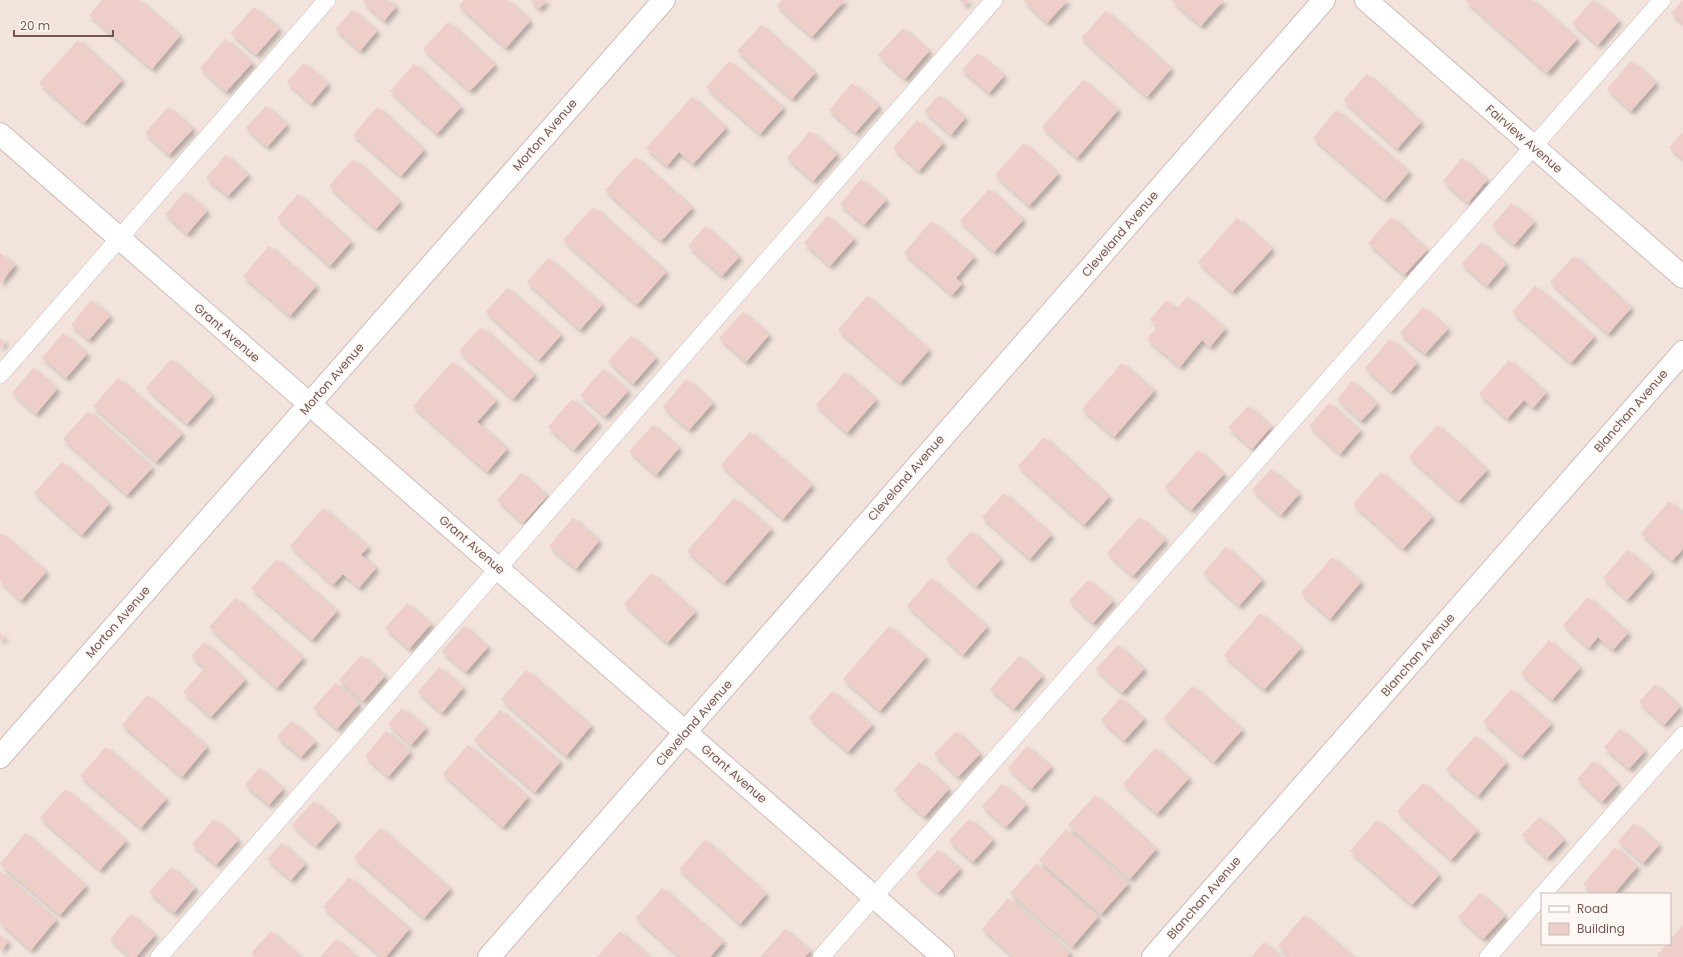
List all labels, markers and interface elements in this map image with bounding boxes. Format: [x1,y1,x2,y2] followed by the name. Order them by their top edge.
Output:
[14,12,113,38] scale bar
[20,17,50,34] text: 20 m
[509,95,581,174] street label: Morton Avenue
[1482,100,1566,177] street label: Fairview Avenue
[1077,187,1162,280] street label: Cleveland Avenue
[191,299,264,366] street label: Grant Avenue
[296,339,368,418] street label: Morton Avenue
[1590,365,1672,456] street label: Blanchan Avenue
[863,431,948,524] street label: Cleveland Avenue
[436,511,509,578] street label: Grant Avenue
[82,582,154,661] street label: Morton Avenue
[1377,609,1459,700] street label: Blanchan Avenue
[651,676,736,769] street label: Cleveland Avenue
[698,740,771,807] street label: Grant Avenue
[1163,852,1245,943] street label: Blanchan Avenue
[1541,893,1671,945] legend
[1577,900,1608,917] text: Road
[1577,920,1625,937] text: Building

